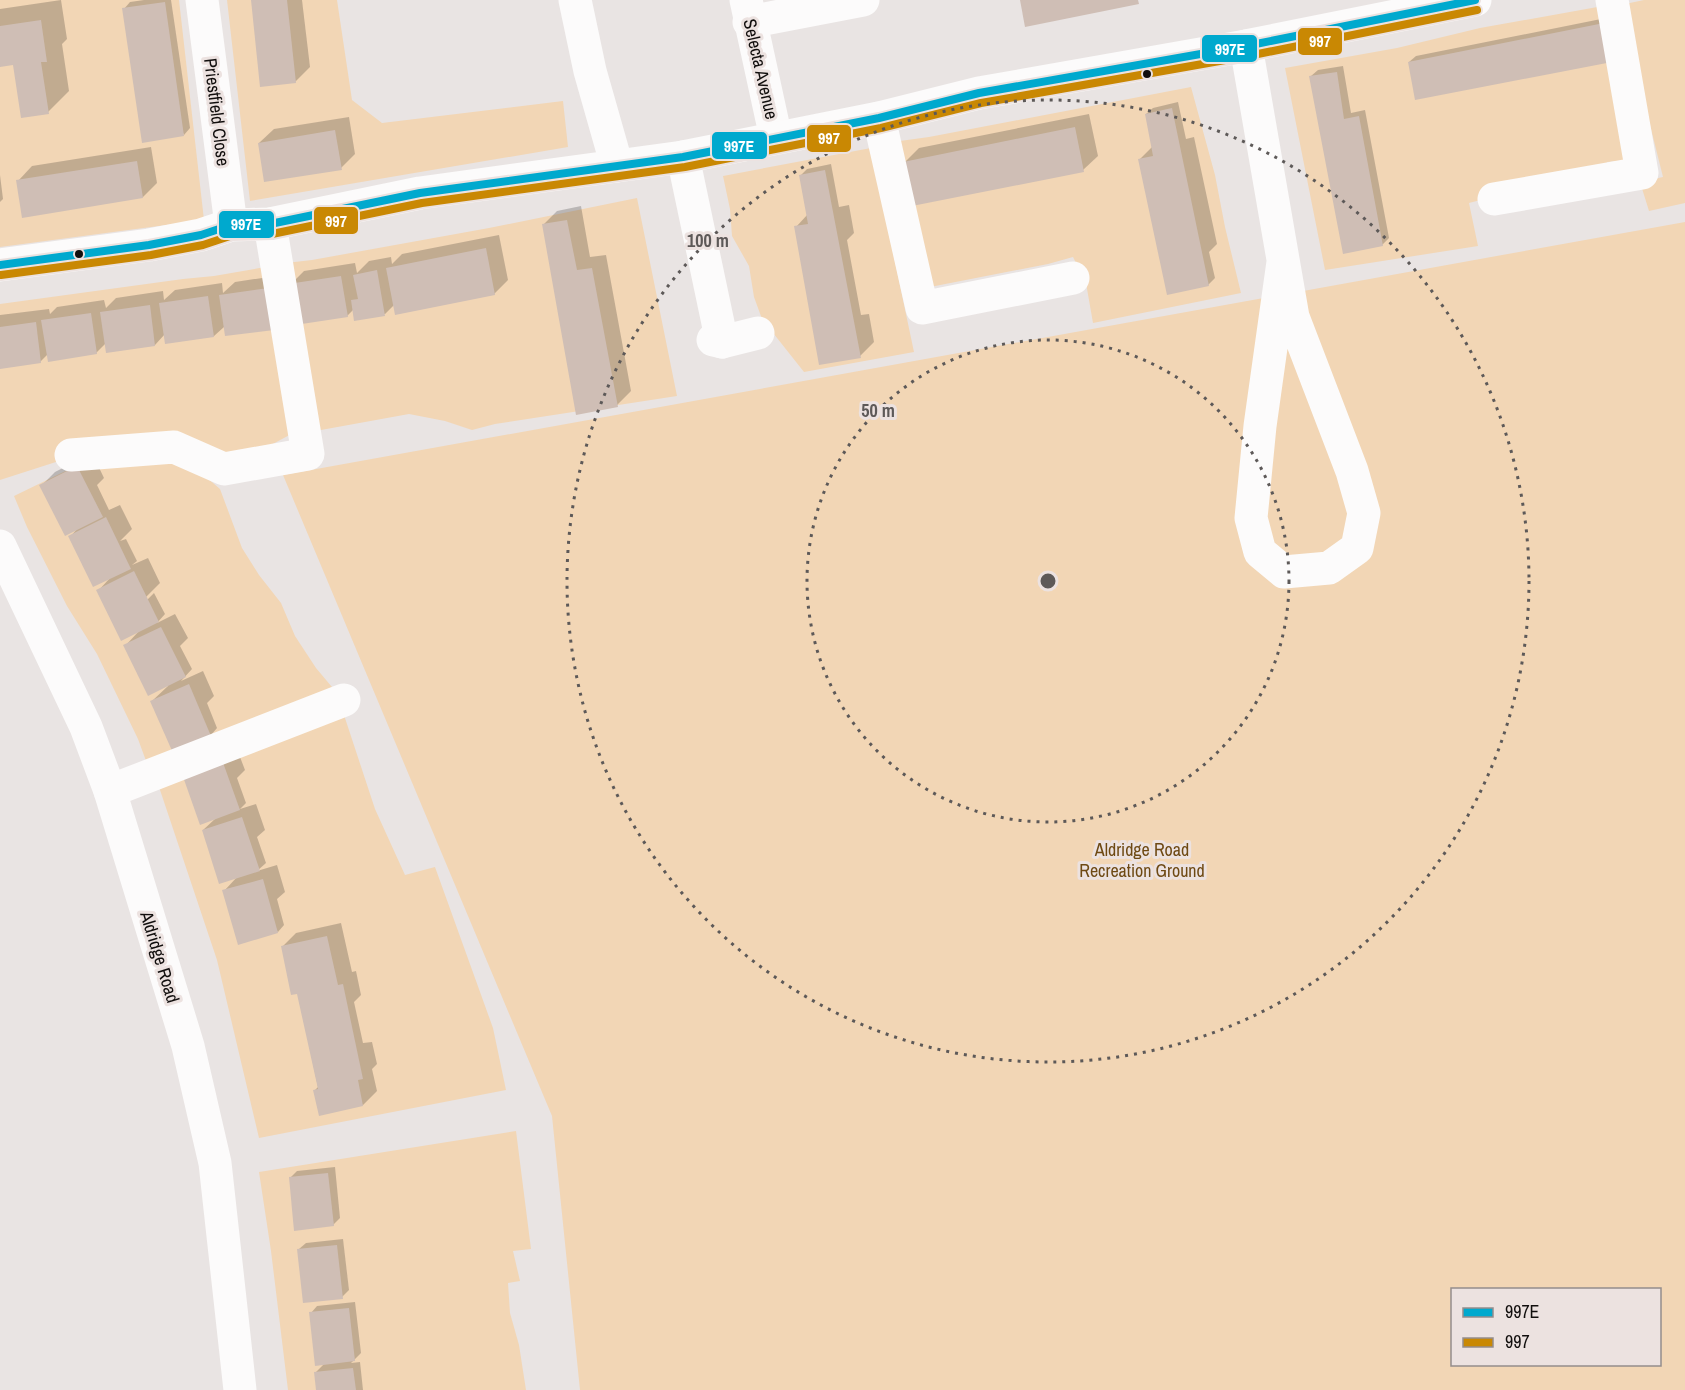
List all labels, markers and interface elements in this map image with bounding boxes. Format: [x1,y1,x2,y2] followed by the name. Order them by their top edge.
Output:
[737,16,785,122] street label: Selecta Avenue
[1297,27,1343,56] line badge: 997
[1309,30,1331,52] text: 997
[1201,34,1258,63] line badge: 997E
[1215,38,1246,60] text: 997E
[198,57,236,167] street label: Priestfield Close
[1141,68,1153,80] unlabelled marker
[806,124,852,153] line badge: 997
[818,127,840,149] text: 997
[711,131,768,160] line badge: 997E
[724,135,755,157] text: 997E
[313,206,359,235] line badge: 997
[218,210,275,239] line badge: 997E
[325,210,347,232] text: 997
[231,213,262,235] text: 997E
[687,228,729,253] text: 100 m
[73,248,85,260] unlabelled marker
[861,398,895,423] text: 50 m
[1038,571,1058,591] centre of rings
[1079,837,1205,883] park label: Aldridge Road Recreation Ground
[134,907,186,1006] street label: Aldridge Road
[1451,1288,1661,1366] legend
[1505,1299,1539,1324] text: 997E
[1505,1329,1530,1354] text: 997

